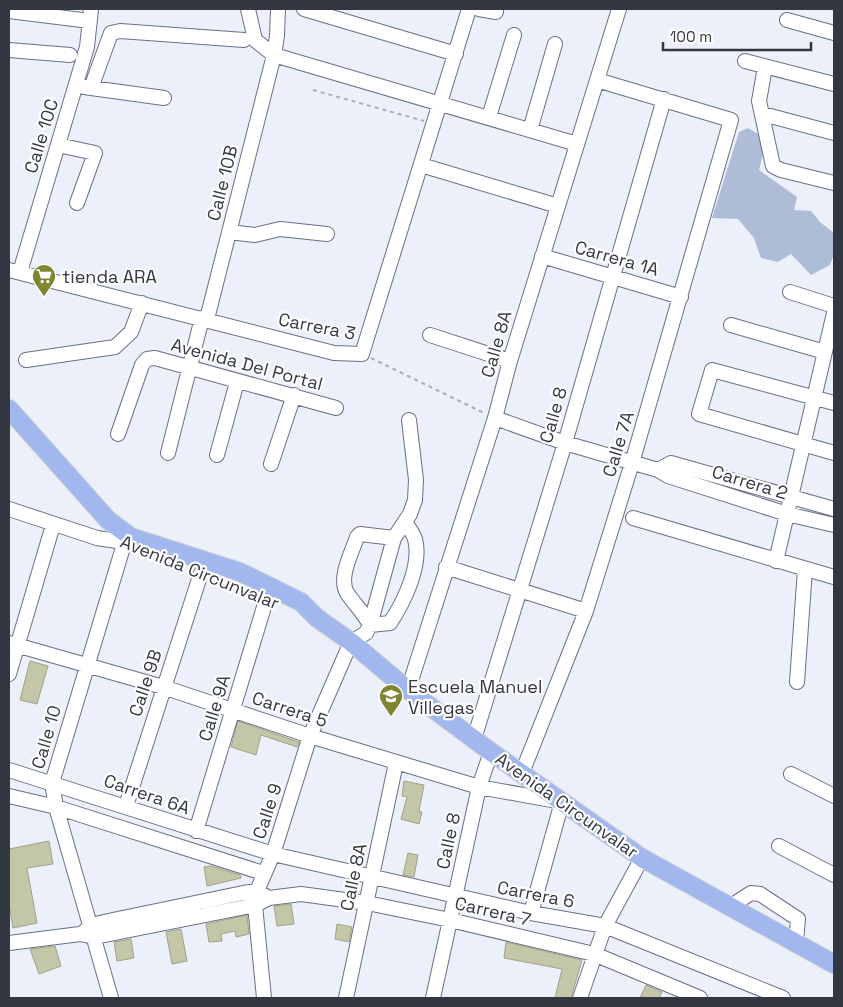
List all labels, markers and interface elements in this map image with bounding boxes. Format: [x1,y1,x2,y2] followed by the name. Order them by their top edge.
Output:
[663,20,810,52] scale bar
[670,27,712,46] text: 100 m
[19,96,63,176] street label: Calle 10C
[202,143,242,223] street label: Calle 10B
[572,235,662,281] street label: Carrera 1A
[31,263,57,297] supermarket icon: tienda ARA
[62,265,157,288] place label: tienda ARA
[276,307,358,345] street label: Carrera 3
[475,308,517,380] street label: Calle 8A
[169,333,325,395] street label: Avenida Del Portal
[534,384,572,446] street label: Calle 8
[597,408,639,480] street label: Calle 7A
[709,460,791,504] street label: Carrera 2
[117,530,283,614] street label: Avenida Circunvalar
[123,647,167,719] street label: Calle 9B
[193,672,235,744] street label: Calle 9A
[408,675,542,719] place label: Escuela Manuel Villegas
[378,683,404,717] school or university icon: Escuela Manuel Villegas
[249,686,331,732] street label: Carrera 5
[26,703,66,771] street label: Calle 10
[491,747,643,863] street label: Avenida Circunvalar
[101,769,193,819] street label: Carrera 6A
[247,780,287,842] street label: Calle 9
[431,811,465,871] street label: Calle 8
[335,841,371,913] street label: Calle 8A
[495,875,577,913] street label: Carrera 6
[453,891,533,931] street label: Carrera 7

